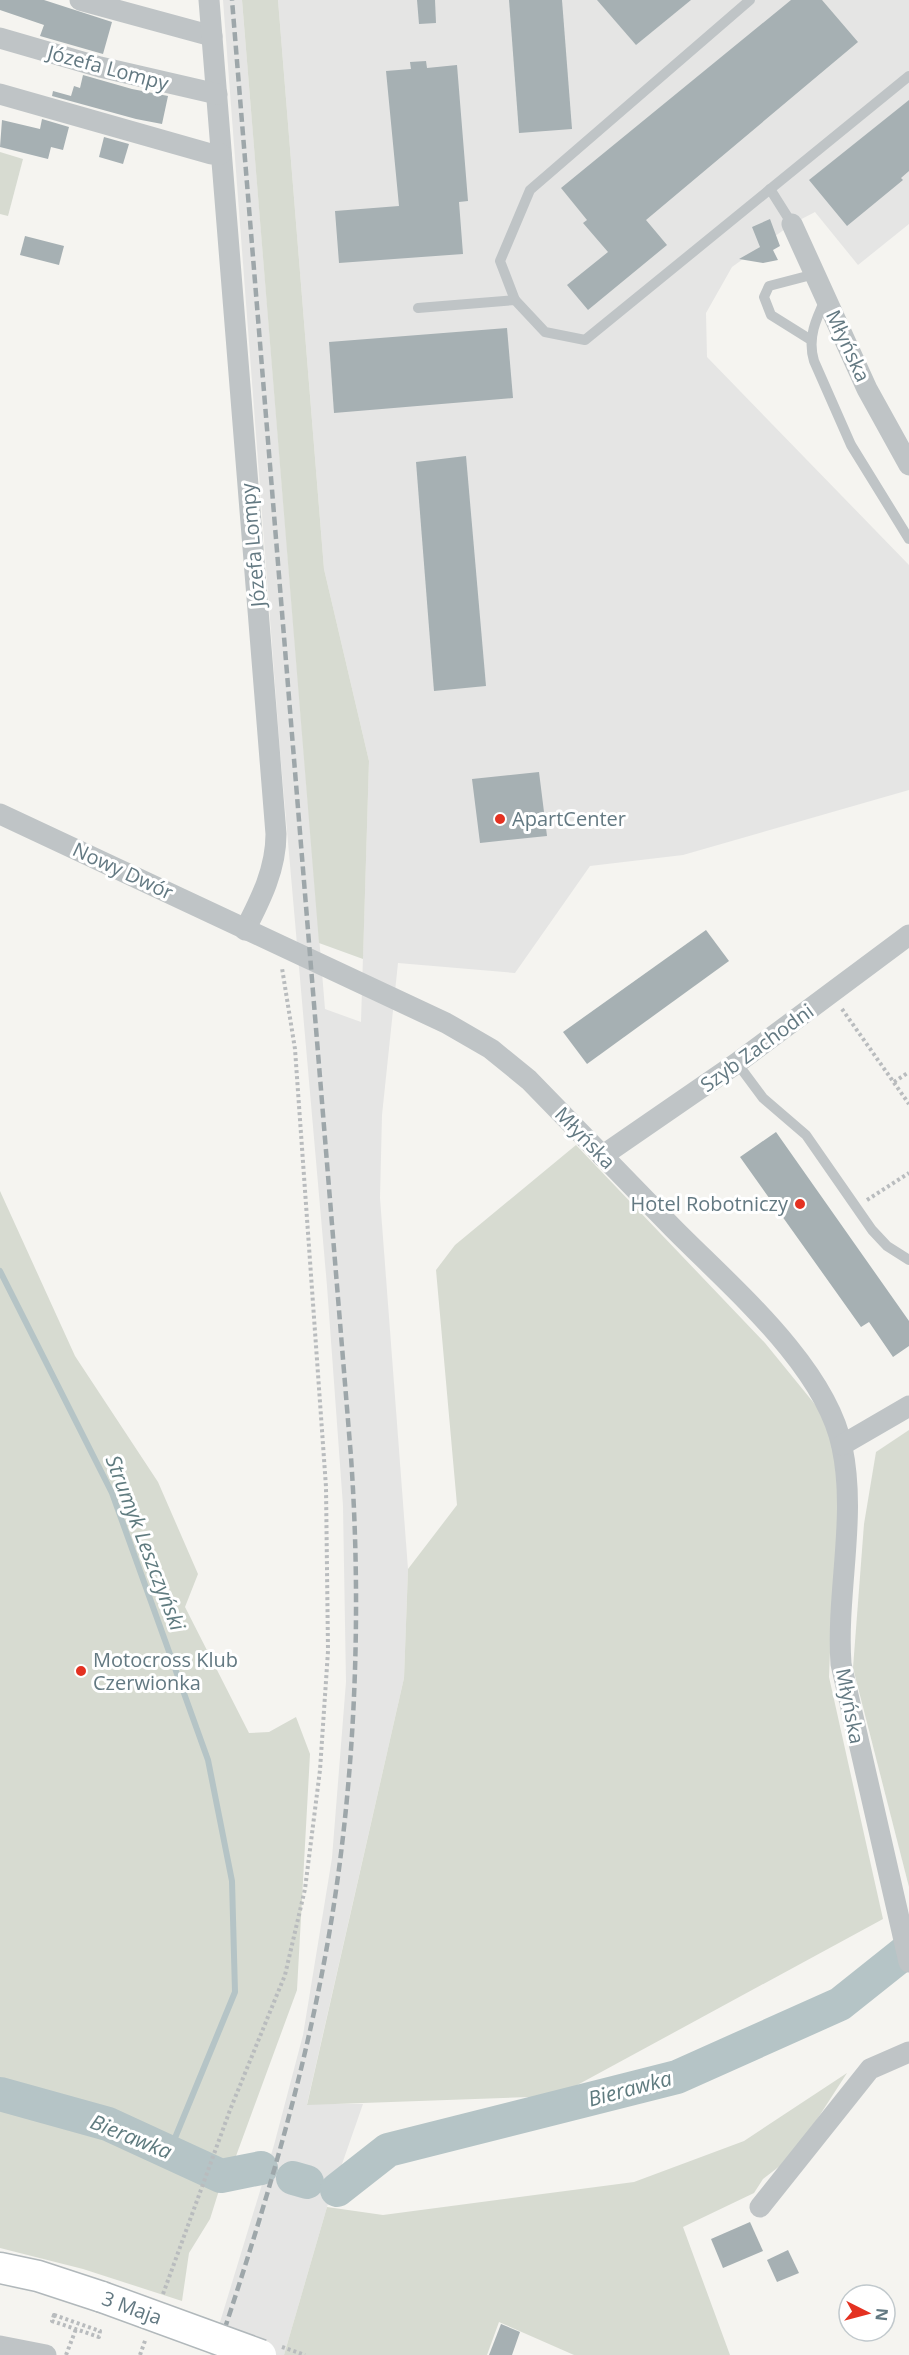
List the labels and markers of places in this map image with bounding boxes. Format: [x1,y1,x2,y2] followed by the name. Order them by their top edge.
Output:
[512,805,626,832] place label: ApartCenter
[493,812,507,826] marker: ApartCenter
[631,1190,789,1217] place label: Hotel Robotniczy
[793,1197,807,1211] marker: Hotel Robotniczy
[93,1646,238,1696] place label: Motocross Klub Czerwionka
[74,1664,88,1678] marker: Motocross Klub Czerwionka

